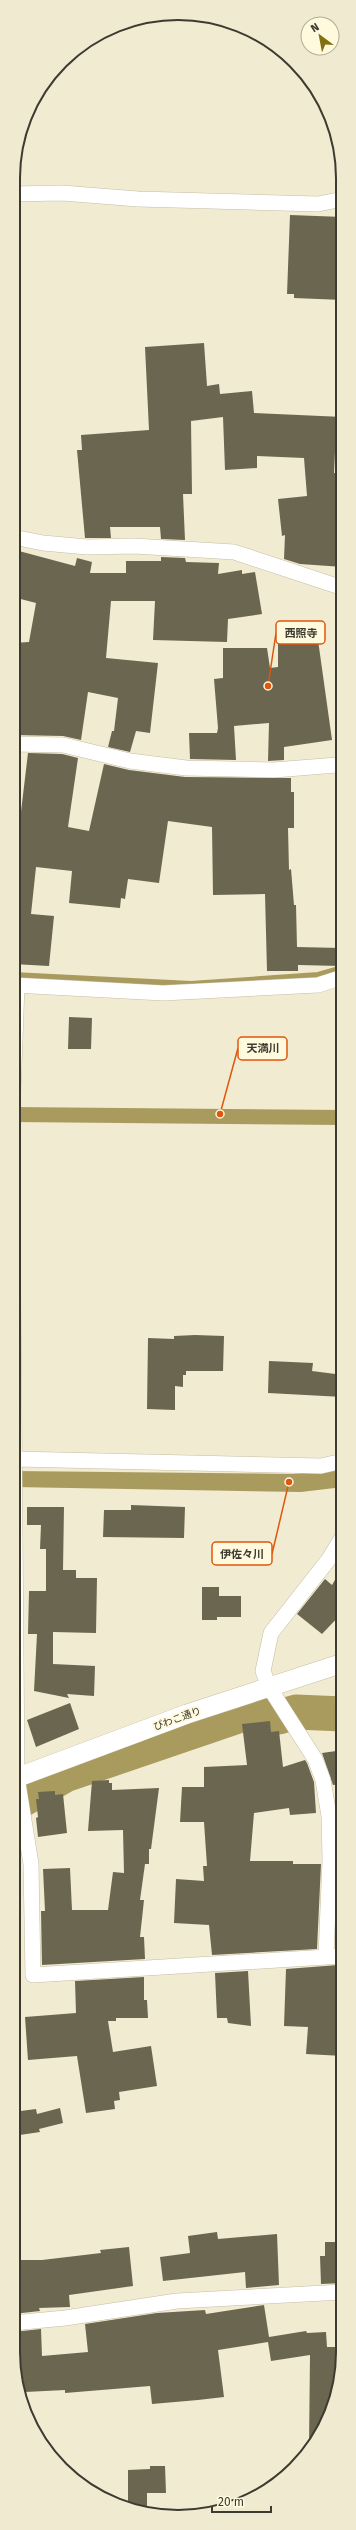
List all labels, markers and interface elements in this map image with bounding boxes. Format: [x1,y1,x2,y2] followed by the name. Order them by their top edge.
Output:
[300,16,340,56] north arrow
[308,20,322,35] text: N
[276,621,325,644] callout: 西照寺
[285,627,318,640] text: 西照寺
[238,1037,287,1060] callout: 天満川
[247,1042,280,1055] text: 天満川
[212,1542,272,1565] callout: 伊佐々川
[220,1548,264,1561] text: 伊佐々川
[152,1705,203,1733] street label: びわこ通り
[212,2488,271,2514] scale bar
[218,2495,244,2509] text: 20 m

